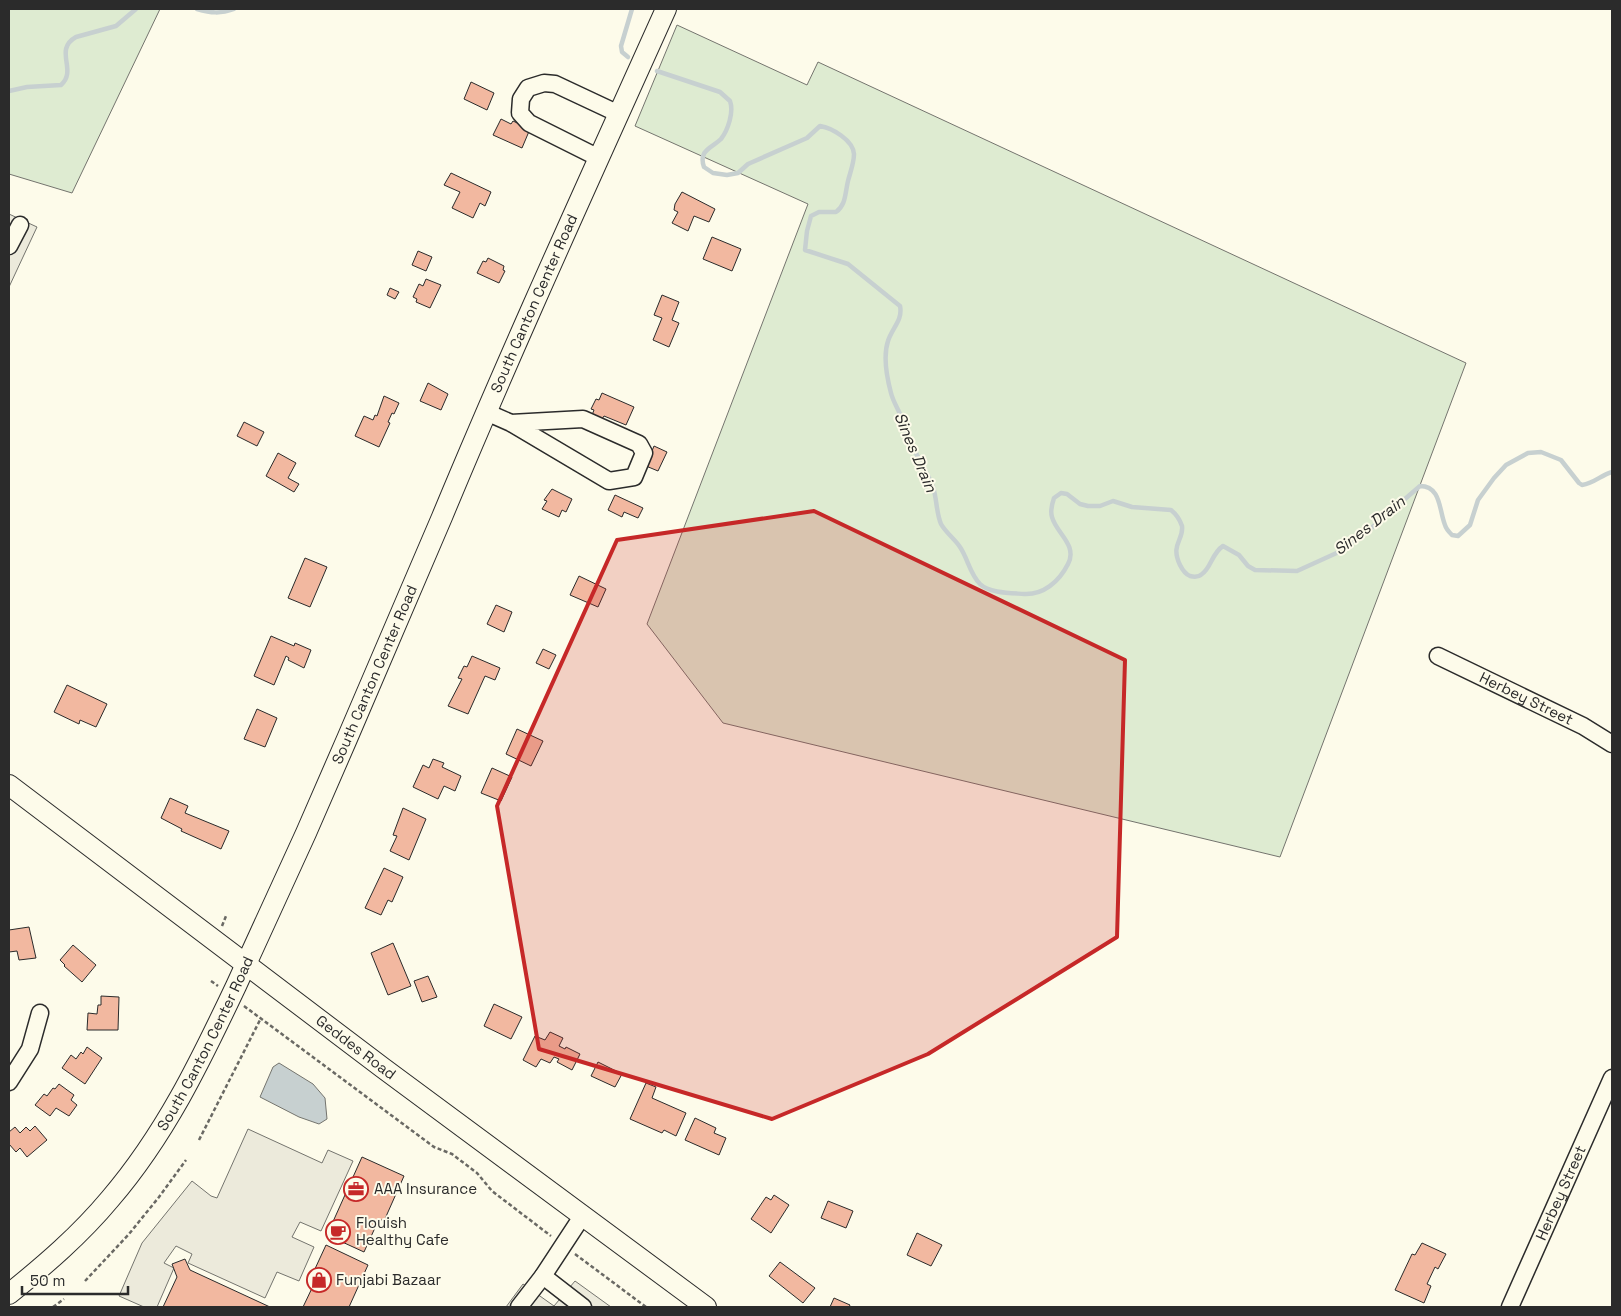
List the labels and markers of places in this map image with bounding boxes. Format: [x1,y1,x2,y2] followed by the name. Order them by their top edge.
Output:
[343,1176,369,1202] office icon: AAA Insurance
[374,1179,477,1198] place label: AAA Insurance
[356,1213,449,1249] place label: Flouish Healthy Cafe
[325,1219,351,1245] cafe icon: Flouish Healthy Cafe
[306,1267,332,1293] shop icon: Funjabi Bazaar
[336,1270,442,1289] place label: Funjabi Bazaar

